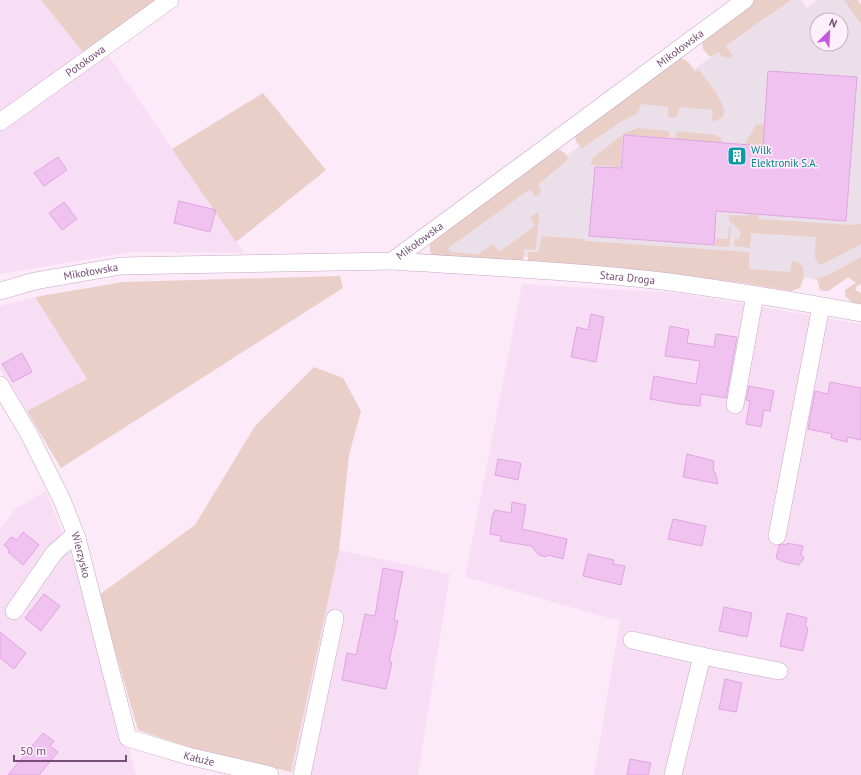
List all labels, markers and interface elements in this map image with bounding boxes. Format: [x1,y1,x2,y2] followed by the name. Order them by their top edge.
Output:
[809,12,849,52] north arrow
[827,15,839,31] text: N
[654,26,706,70] street label: Mikołowska
[63,42,108,80] street label: Potokowa
[751,143,818,170] place label: Wilk Elektronik S.A.
[726,145,748,167] building icon: Wilk Elektronik S.A.
[393,219,446,263] street label: Mikołowska
[62,260,119,283] street label: Mikołowska
[599,268,656,287] street label: Stara Droga
[68,530,94,579] street label: Wierzysko
[14,737,126,763] scale bar
[20,743,46,758] text: 50 m
[182,748,216,769] street label: Kałuże

